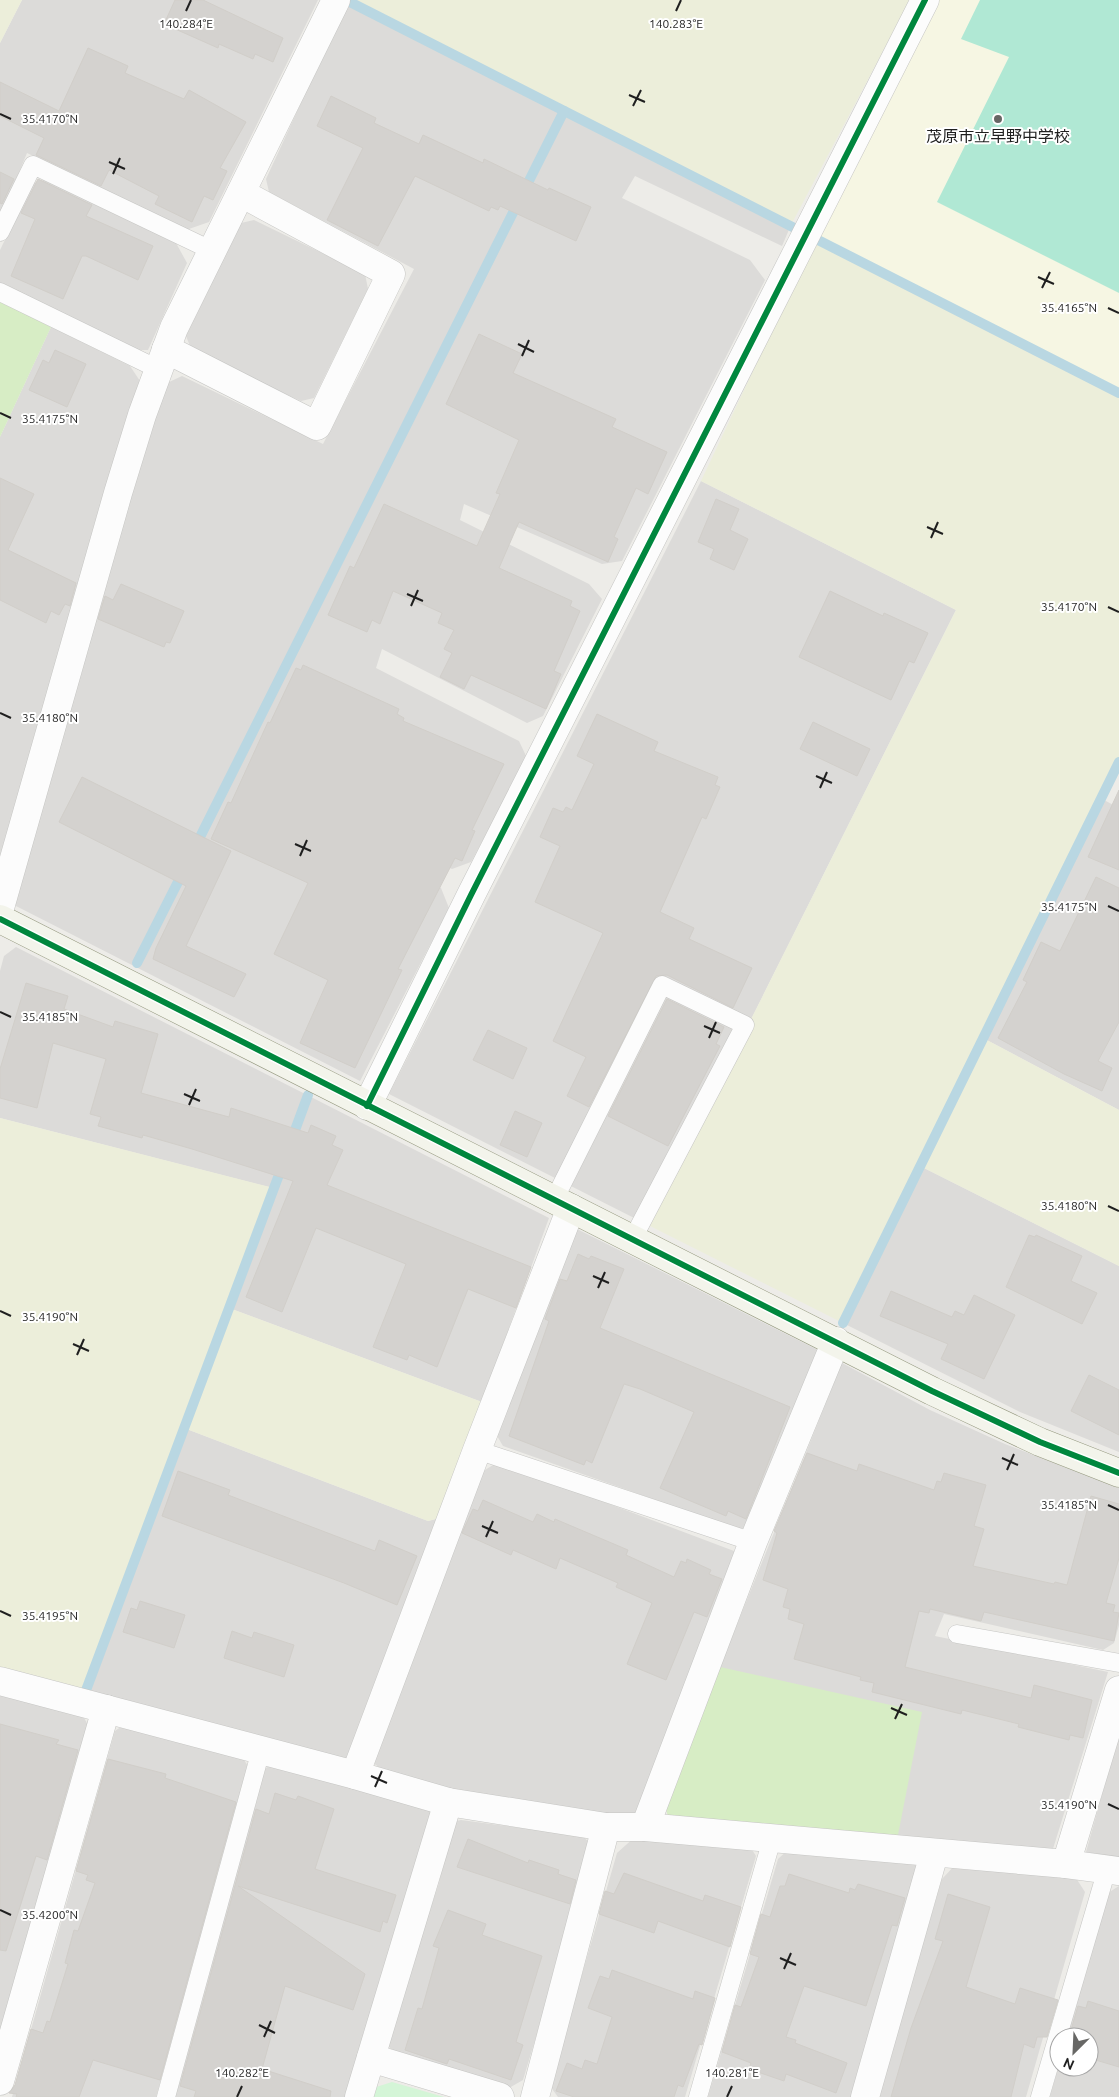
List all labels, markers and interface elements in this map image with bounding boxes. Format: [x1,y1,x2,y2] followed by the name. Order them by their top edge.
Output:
[159,17,213,30] text: 140.284°E
[649,17,703,30] text: 140.283°E
[22,112,78,125] text: 35.4170°N
[992,113,1004,125] marker: 茂原市立早野中学校
[926,127,1070,145] place label: 茂原市立早野中学校
[1041,301,1097,314] text: 35.4165°N
[22,412,78,425] text: 35.4175°N
[1041,600,1097,613] text: 35.4170°N
[22,711,78,724] text: 35.4180°N
[1041,900,1097,913] text: 35.4175°N
[22,1010,78,1023] text: 35.4185°N
[1041,1199,1097,1212] text: 35.4180°N
[22,1310,78,1323] text: 35.4190°N
[1041,1498,1097,1511] text: 35.4185°N
[22,1609,78,1622] text: 35.4195°N
[1041,1798,1097,1811] text: 35.4190°N
[22,1908,78,1921] text: 35.4200°N
[1049,2027,1099,2077] north arrow
[1061,2054,1077,2073] text: N
[215,2066,269,2079] text: 140.282°E
[705,2066,759,2079] text: 140.281°E

